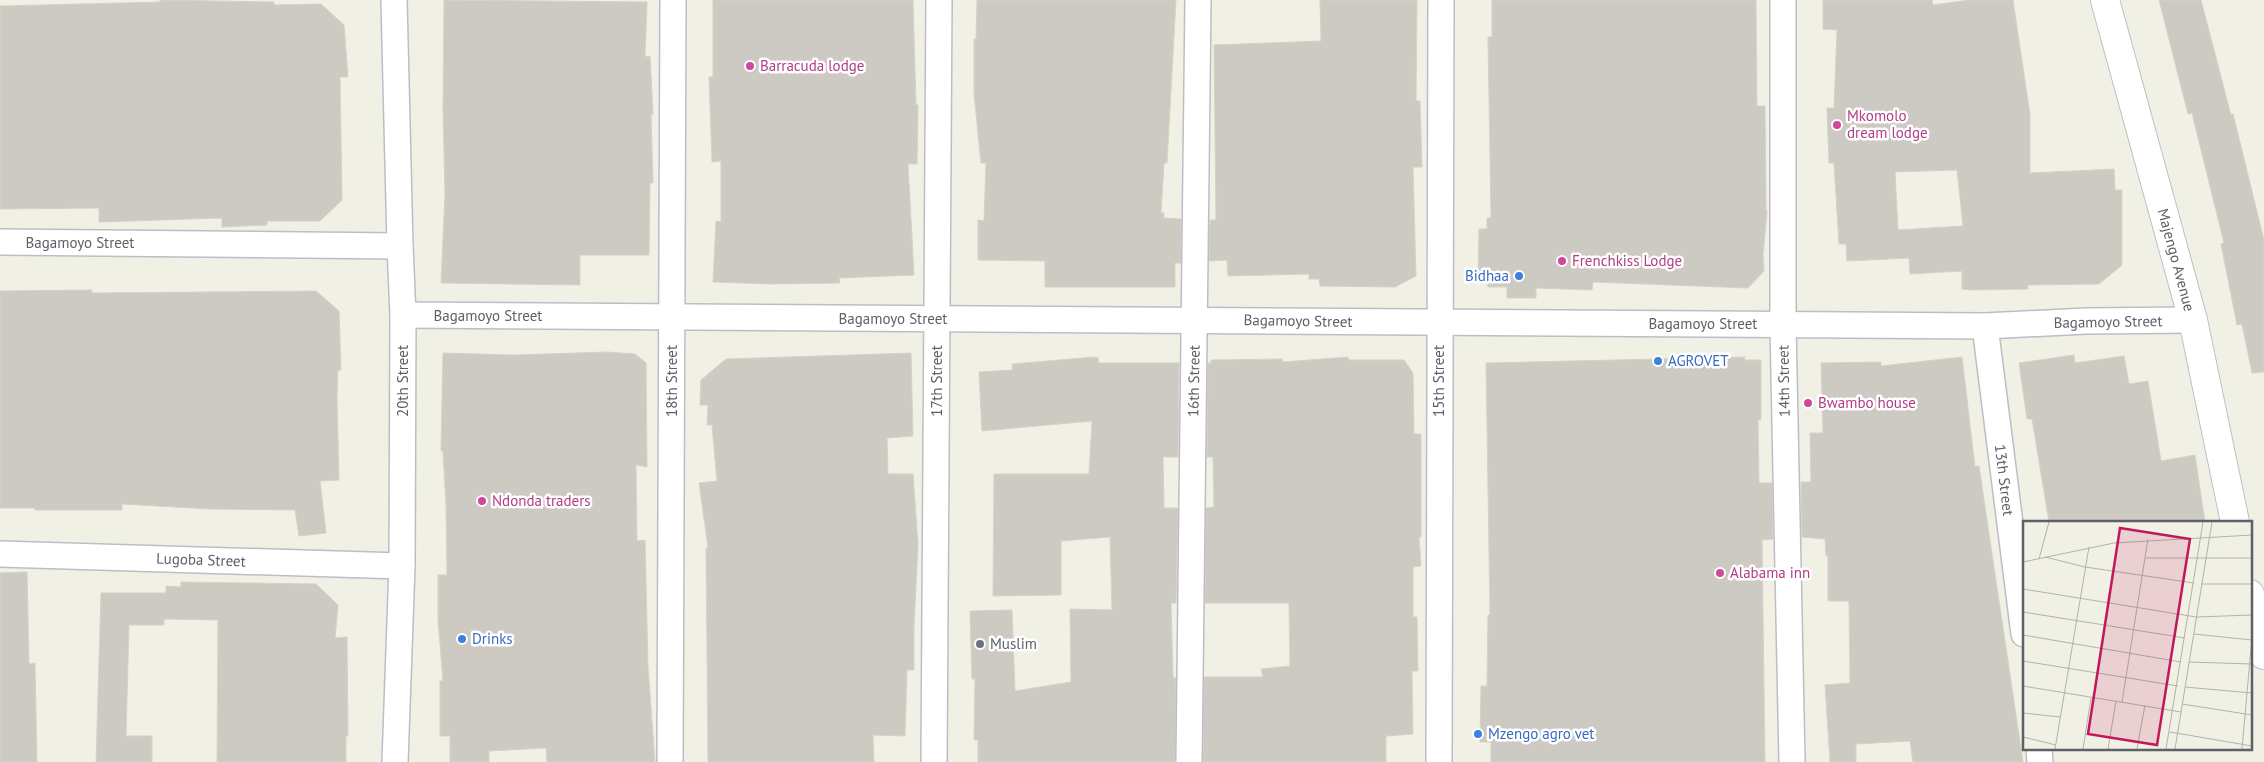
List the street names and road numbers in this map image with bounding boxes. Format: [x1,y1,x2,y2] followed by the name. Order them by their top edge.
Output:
[2154,206,2199,313] street label: Majengo Avenue
[26,233,134,252] street label: Bagamoyo Street
[434,306,542,325] street label: Bagamoyo Street
[839,309,947,328] street label: Bagamoyo Street
[1243,310,1353,331] street label: Bagamoyo Street
[2053,311,2163,332] street label: Bagamoyo Street
[1649,314,1757,333] street label: Bagamoyo Street
[393,345,412,417] street label: 20th Street
[662,345,681,417] street label: 18th Street
[927,345,946,417] street label: 17th Street
[1183,345,1204,417] street label: 16th Street
[1429,345,1448,417] street label: 15th Street
[1773,345,1794,417] street label: 14th Street
[1991,443,2018,517] street label: 13th Street
[156,548,246,571] street label: Lugoba Street

